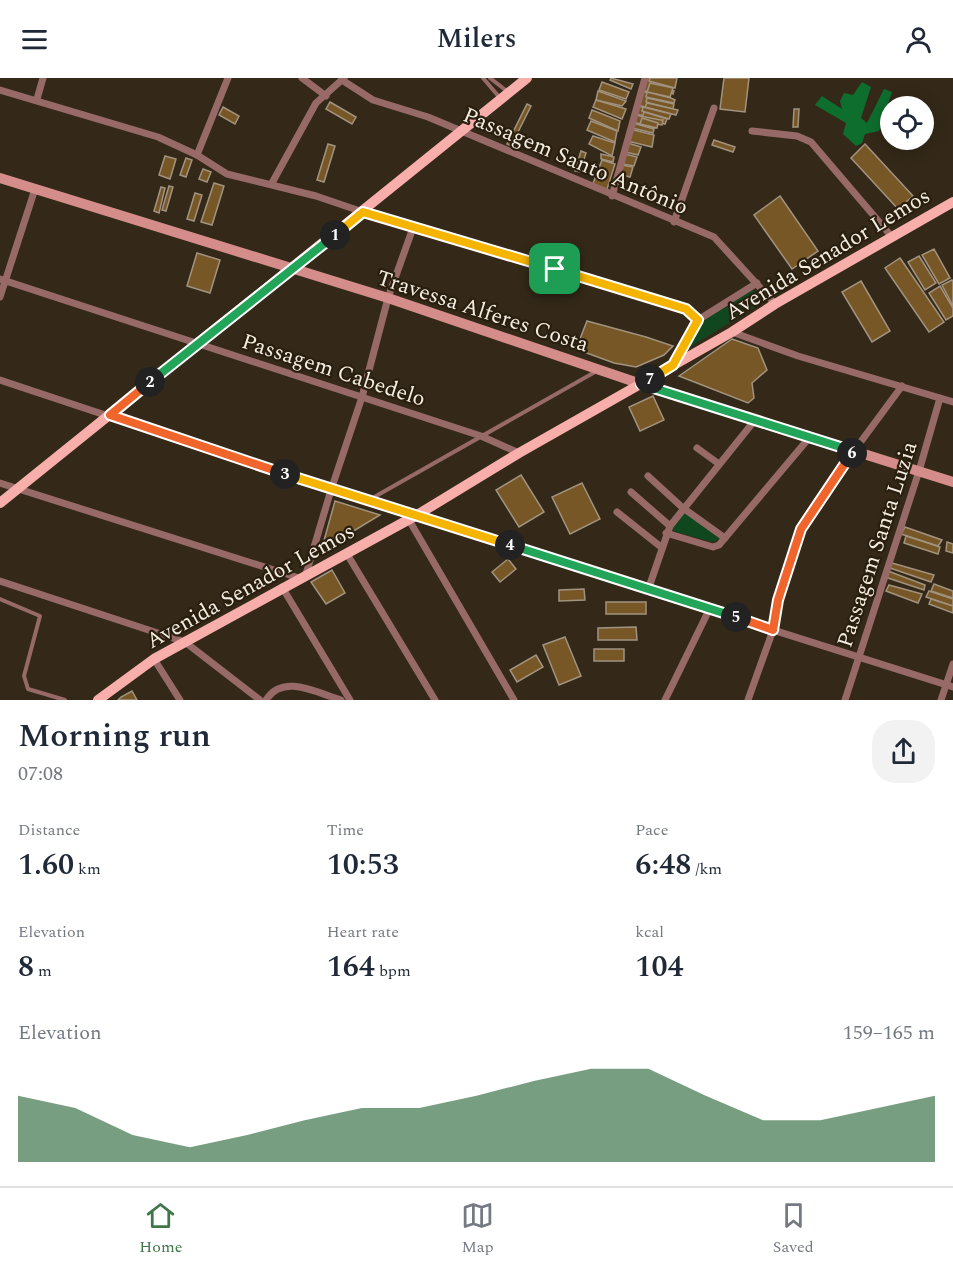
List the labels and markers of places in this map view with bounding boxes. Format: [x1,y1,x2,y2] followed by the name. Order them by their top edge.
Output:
[320,220,350,250] pin: 1
[529,243,580,294] pin
[635,364,665,394] pin: 7
[135,367,165,397] pin: 2
[837,438,867,468] pin: 6
[270,459,300,489] pin: 3
[495,530,525,560] pin: 4
[721,602,751,632] pin: 5

